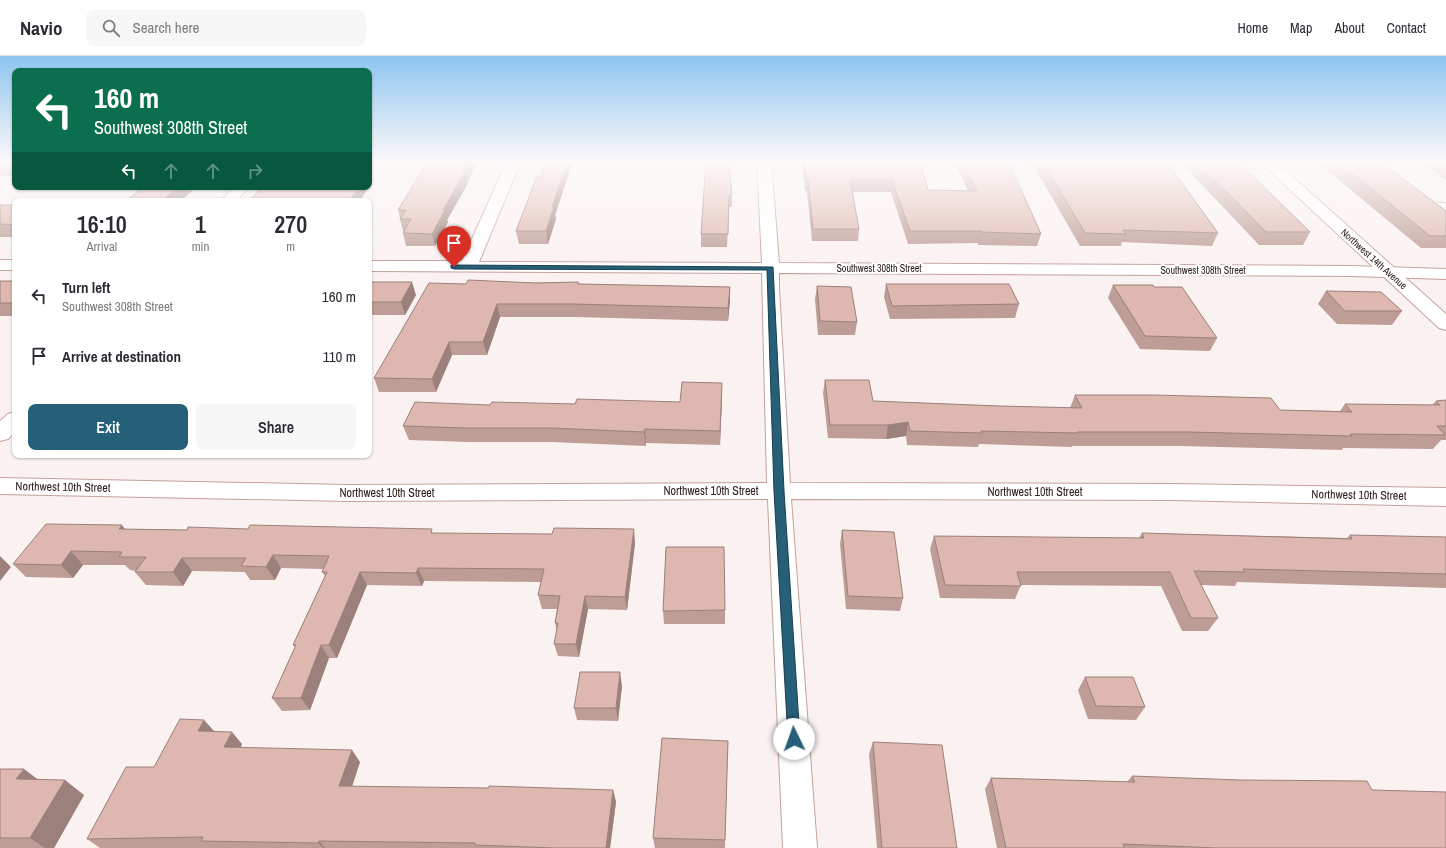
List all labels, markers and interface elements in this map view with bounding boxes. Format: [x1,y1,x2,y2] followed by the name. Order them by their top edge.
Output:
[86,10,366,46] search box
[20,15,62,41] text: Navio
[100,17,122,39] icon: search
[132,17,199,38] text: Search here
[1237,19,1268,37] text: Home
[1290,19,1312,37] text: Map
[1334,19,1364,37] text: About
[1386,19,1426,37] text: Contact
[94,79,159,117] text: 160 m
[28,84,80,136] icon: left
[94,115,247,140] text: Southwest 308th Street
[118,160,140,182] icon: left
[160,160,182,182] icon: ahead
[202,160,224,182] icon: ahead
[244,160,266,182] icon: right
[77,208,127,240] text: 16:10
[195,208,206,240] text: 1
[274,208,307,240] text: 270
[437,226,471,267] pin
[1338,226,1410,292] street label: Northwest 14th Avenue
[443,232,465,254] icon: arrive
[86,238,117,255] text: Arrival
[192,238,209,255] text: min
[286,238,295,255] text: m
[836,262,922,275] street label: Southwest 308th Street
[1160,264,1246,277] street label: Southwest 308th Street
[62,277,110,298] text: Turn left
[28,285,50,307] icon: left
[322,286,356,307] text: 160 m
[62,298,173,315] text: Southwest 308th Street
[28,345,50,367] icon: arrive
[62,346,181,367] text: Arrive at destination
[323,346,356,367] text: 110 m
[28,404,188,450] button: Exit
[196,404,356,450] button: Share
[15,478,111,496] street label: Northwest 10th Street
[663,483,759,499] street label: Northwest 10th Street
[987,484,1083,500] street label: Northwest 10th Street
[339,485,435,501] street label: Northwest 10th Street
[1311,486,1407,504] street label: Northwest 10th Street
[773,718,815,760] position arrow

